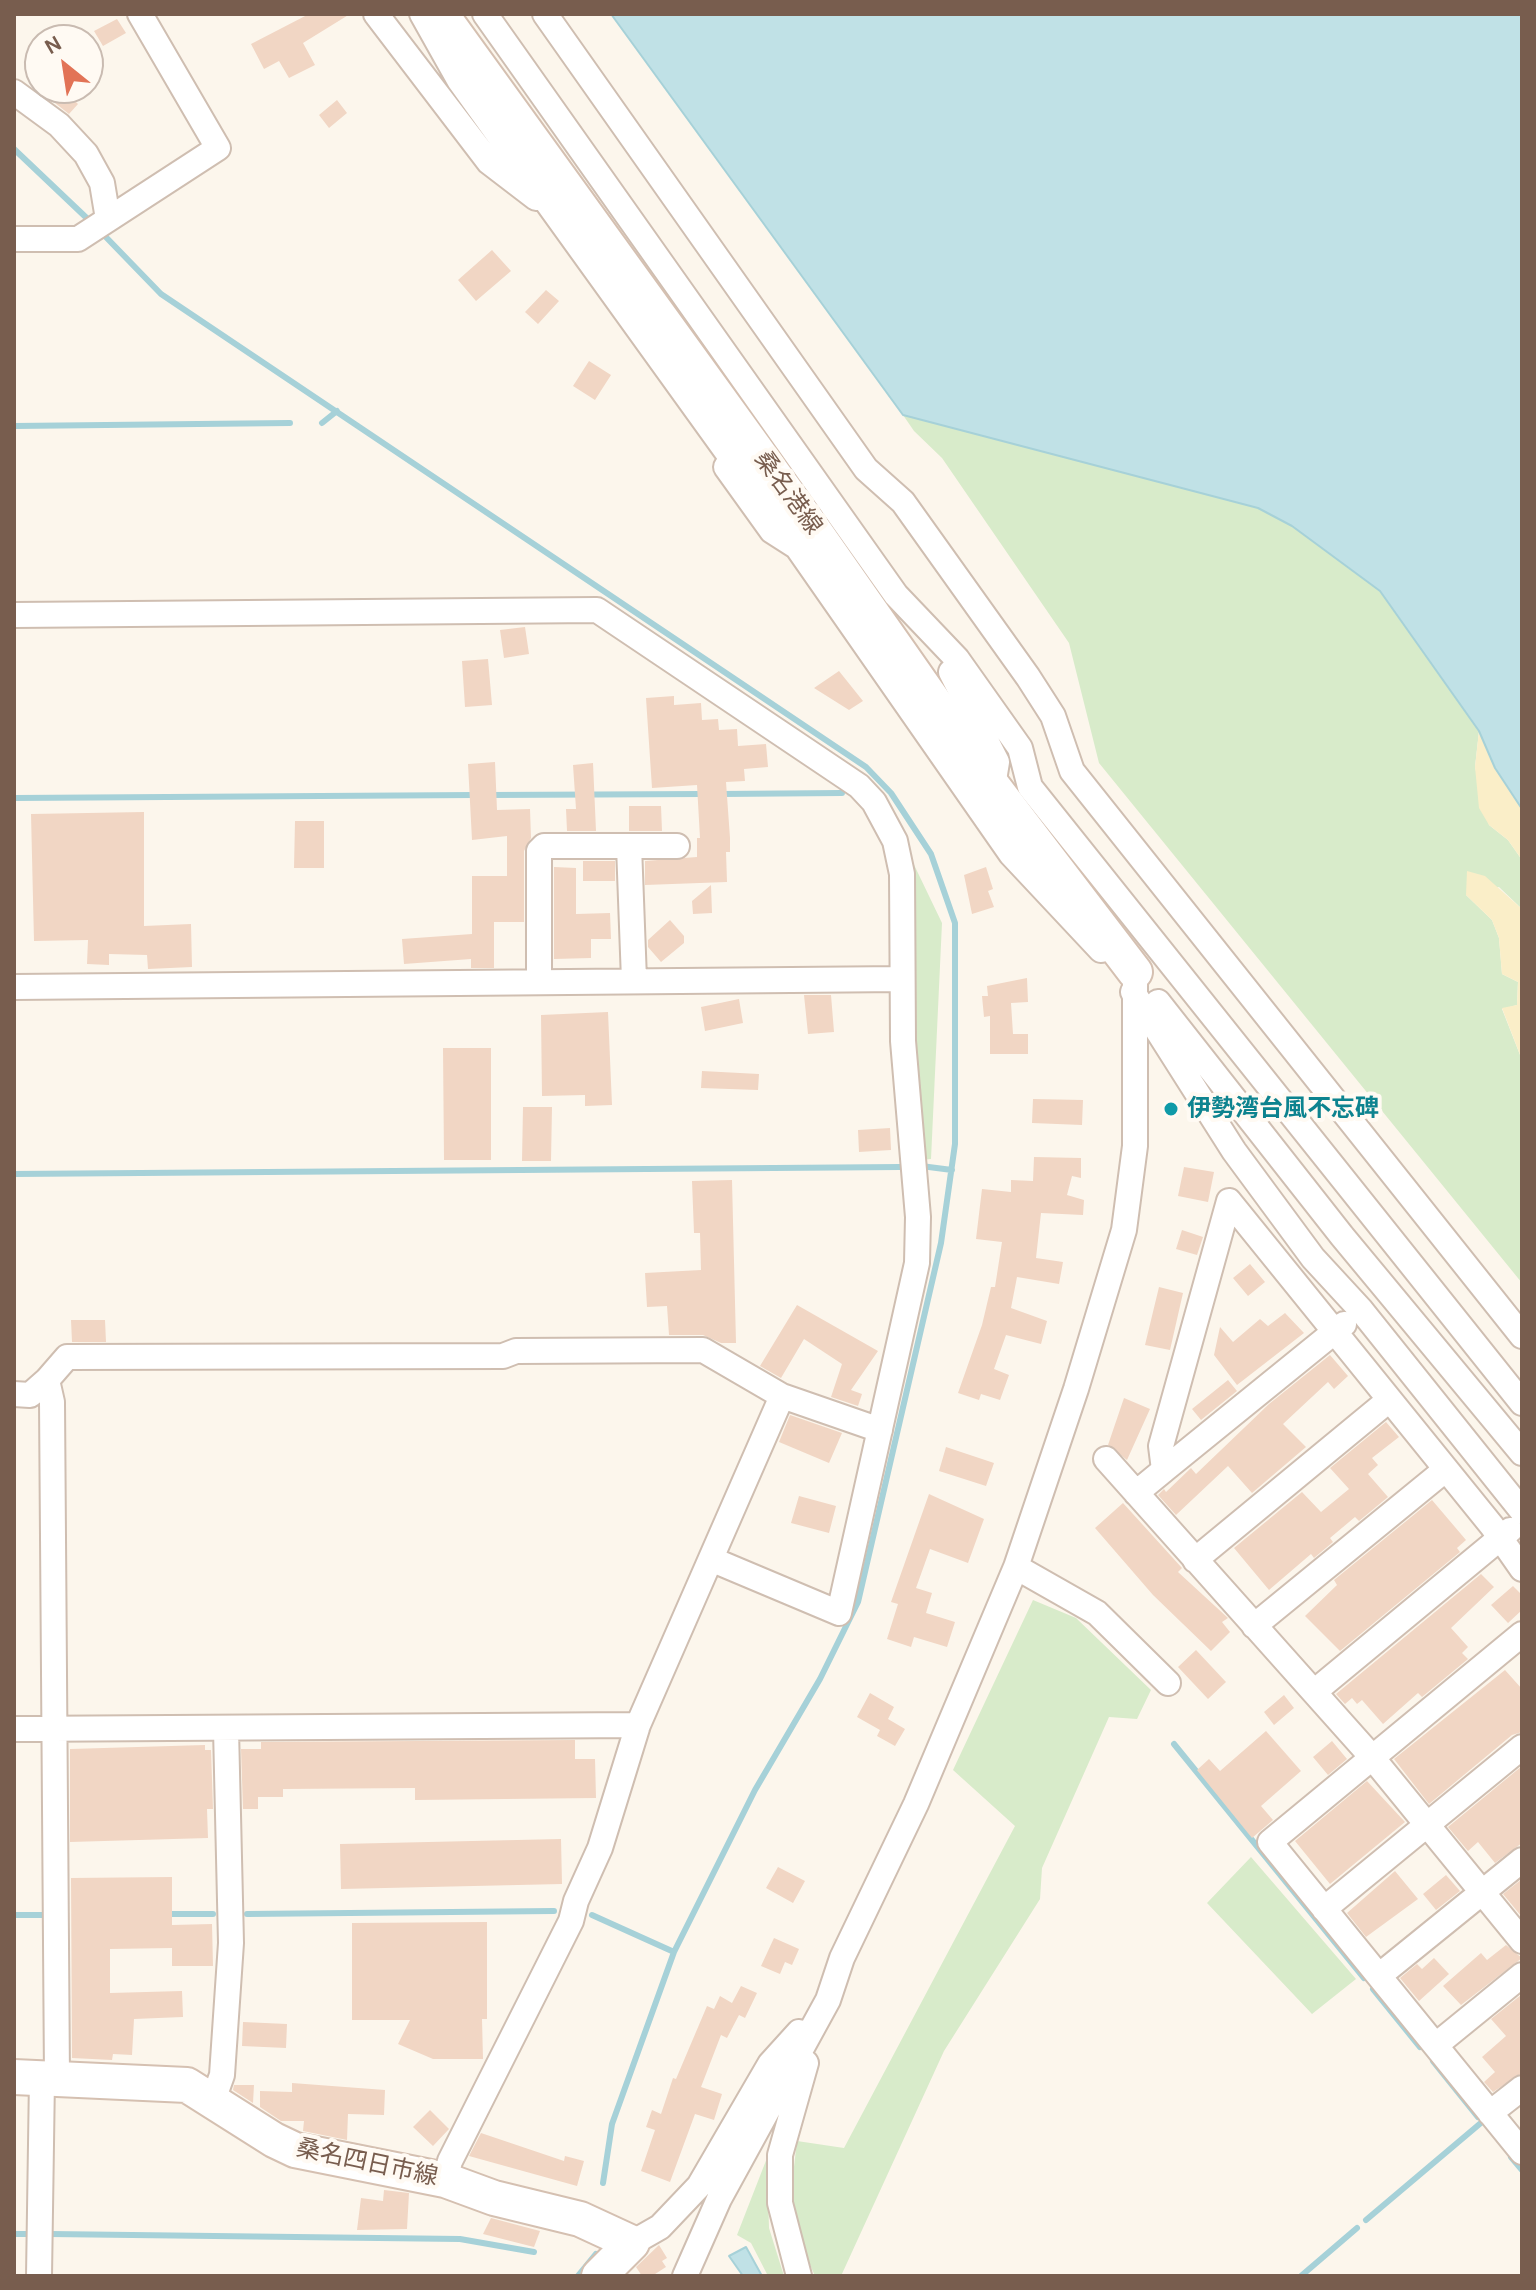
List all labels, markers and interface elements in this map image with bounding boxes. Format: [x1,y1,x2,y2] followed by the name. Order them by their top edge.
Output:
[24,24,104,104] north arrow
[40,30,66,60] text: N
[748,446,828,540] street label: 桑名港線
[1187,1095,1379,1123] place label: 伊勢湾台風不忘碑
[1162,1100,1180,1118] marker: 伊勢湾台風不忘碑
[294,2134,440,2192] street label: 桑名四日市線

